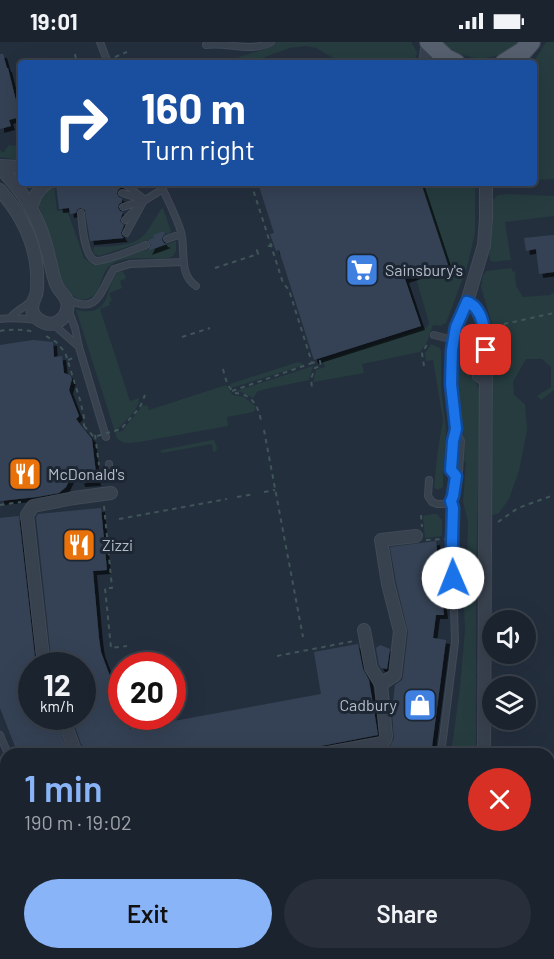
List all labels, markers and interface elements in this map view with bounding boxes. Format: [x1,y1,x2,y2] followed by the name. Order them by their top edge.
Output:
[30,8,78,34] text: 19:01
[141,82,246,132] text: 160 m
[42,84,120,162] icon: right
[141,133,255,165] text: Turn right
[344,252,380,288] supermarket icon: Sainsbury's
[385,260,463,279] place label: Sainsbury's
[460,324,511,375] pin
[469,333,502,366] icon: arrive
[7,456,43,492] restaurant icon: McDonald's
[48,464,125,483] place label: McDonald's
[61,527,97,563] restaurant icon: Zizzi
[102,535,133,554] place label: Zizzi
[421,546,485,610] position arrow
[482,610,536,730] map controls
[482,610,536,664] button: sound
[108,652,186,730] speed limit sign: 20
[43,666,71,702] text: 12
[482,676,536,730] button: layers
[402,687,438,723] shop icon: Cadbury
[340,695,398,714] place label: Cadbury
[40,697,74,715] text: km/h
[24,766,103,809] text: 1 min
[468,768,531,831] button: close
[24,810,132,834] text: 190 m · 19:02
[24,879,272,948] button: Exit
[284,879,531,948] button: Share

